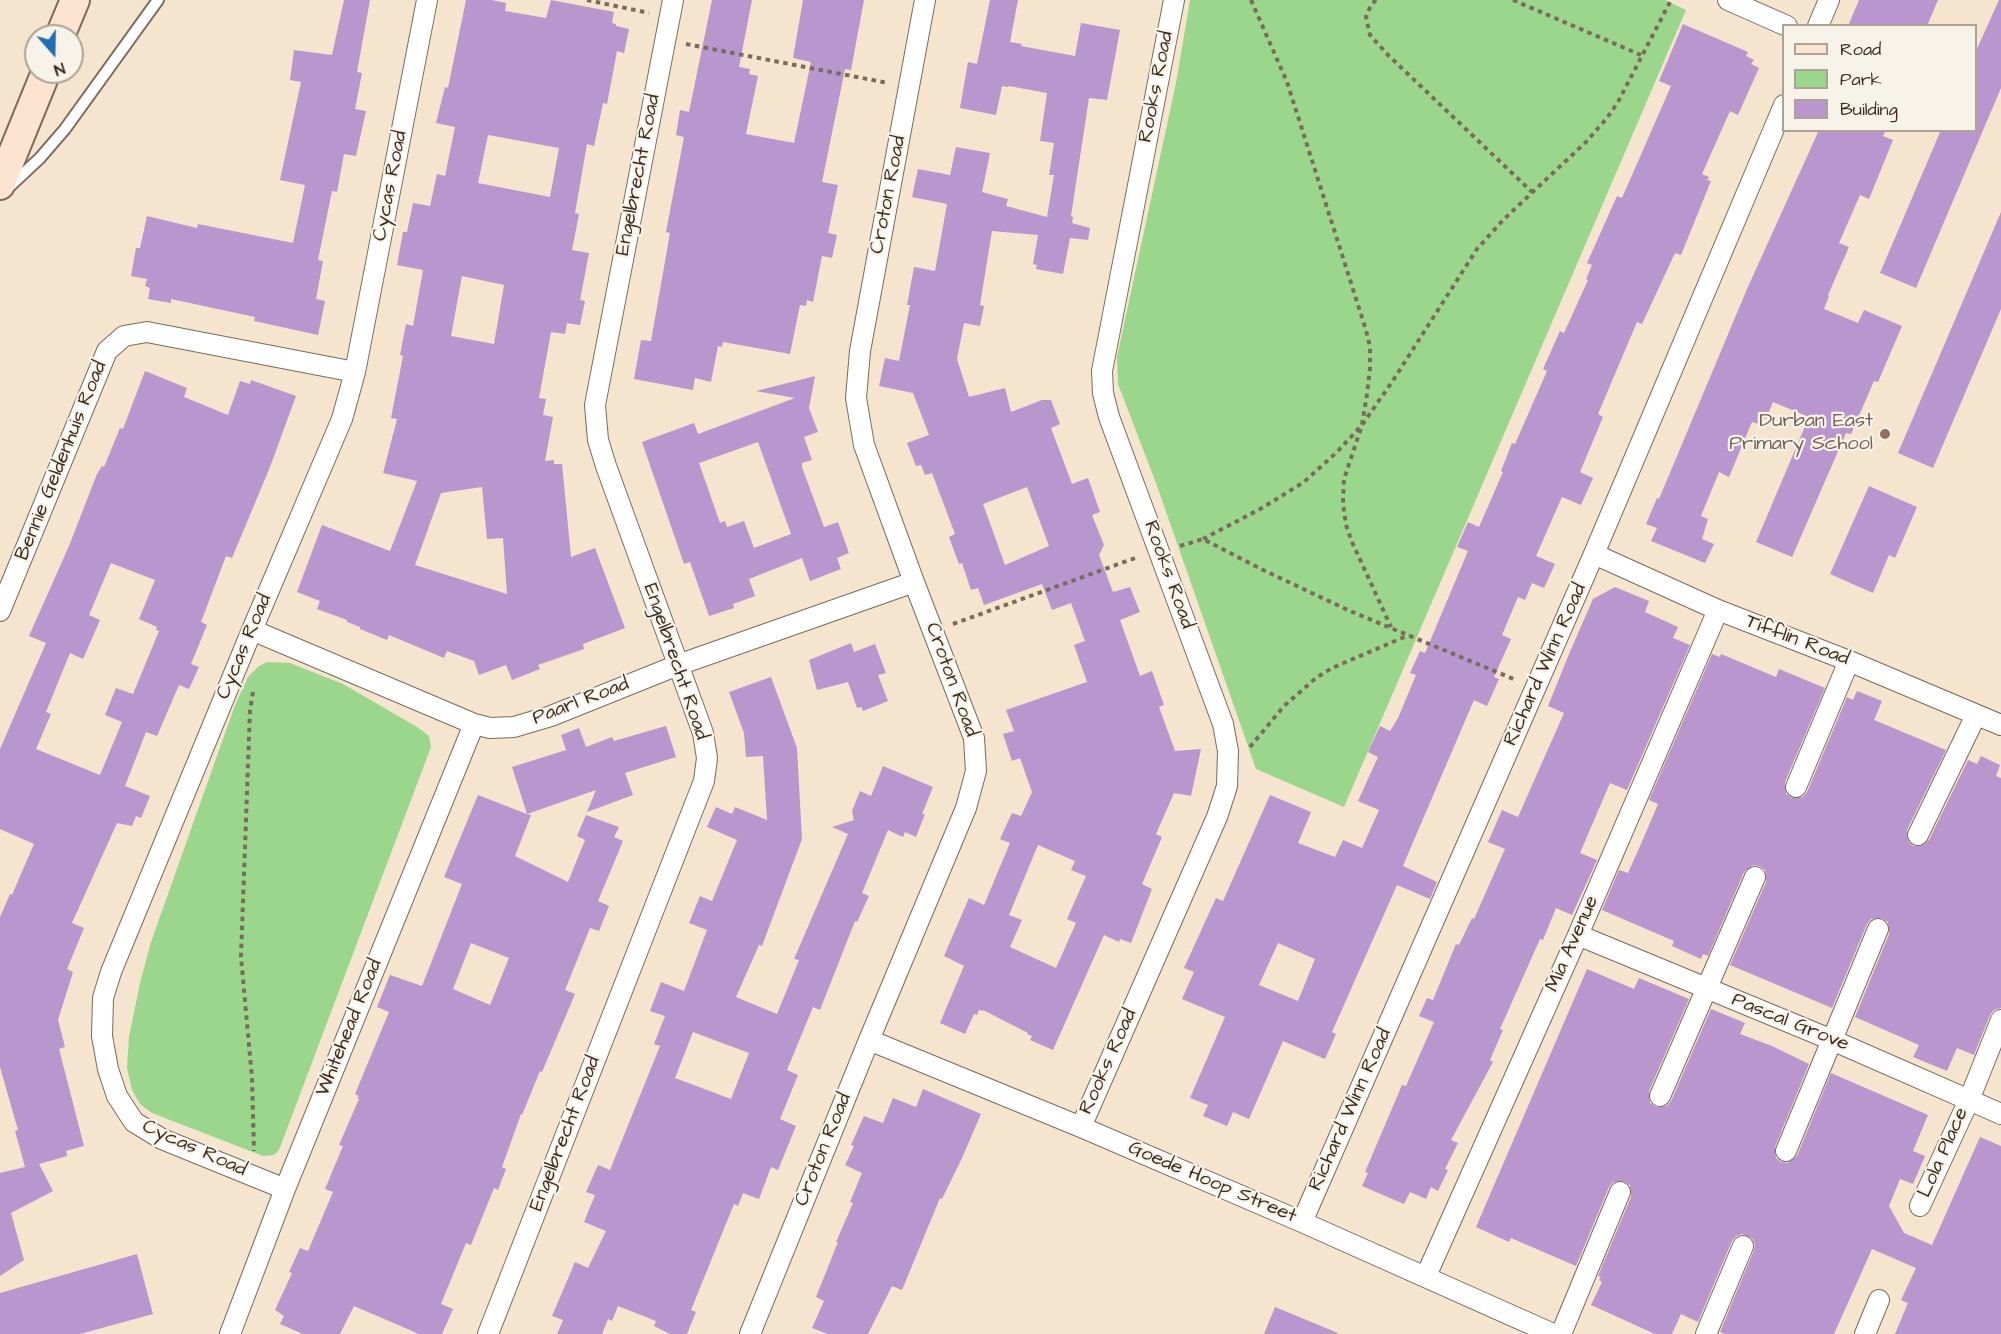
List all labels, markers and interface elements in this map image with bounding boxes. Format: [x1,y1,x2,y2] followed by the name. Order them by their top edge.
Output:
[24,24,84,84] north arrow
[1782,24,1977,132] legend
[1134,29,1180,145] street label: Rooks Road
[1840,37,1881,62] text: Road
[51,57,68,81] text: N
[1840,67,1882,92] text: Park
[612,92,666,258] street label: Engelbrecht Road
[1840,97,1898,122] text: Building
[369,129,413,243] street label: Cycas Road
[866,134,912,256] street label: Croton Road
[11,358,113,564] street label: Bennie Geldenhuis Road
[1729,410,1873,457] place label: Durban East Primary School
[1878,427,1892,441] marker: Durban East Primary School
[1137,518,1199,632] street label: Rooks Road
[1499,580,1593,750] street label: Richard Winn Road
[637,581,713,743] street label: Engelbrecht Road
[212,591,278,703] street label: Cycas Road
[1742,610,1852,672] street label: Tifflin Road
[919,620,983,740] street label: Croton Road
[529,673,633,731] street label: Paarl Road
[1541,892,1605,996] street label: Mia Avenue
[312,956,388,1100] street label: Whitehead Road
[1728,989,1852,1057] street label: Pascal Grove
[1075,1005,1143,1119] street label: Rooks Road
[1304,1025,1398,1195] street label: Richard Winn Road
[525,1053,607,1215] street label: Engelbrecht Road
[790,1090,858,1210] street label: Croton Road
[1914,1104,1974,1202] street label: Lola Place
[138,1115,250,1183] street label: Cycas Road
[1124,1137,1300,1229] street label: Goede Hoop Street

